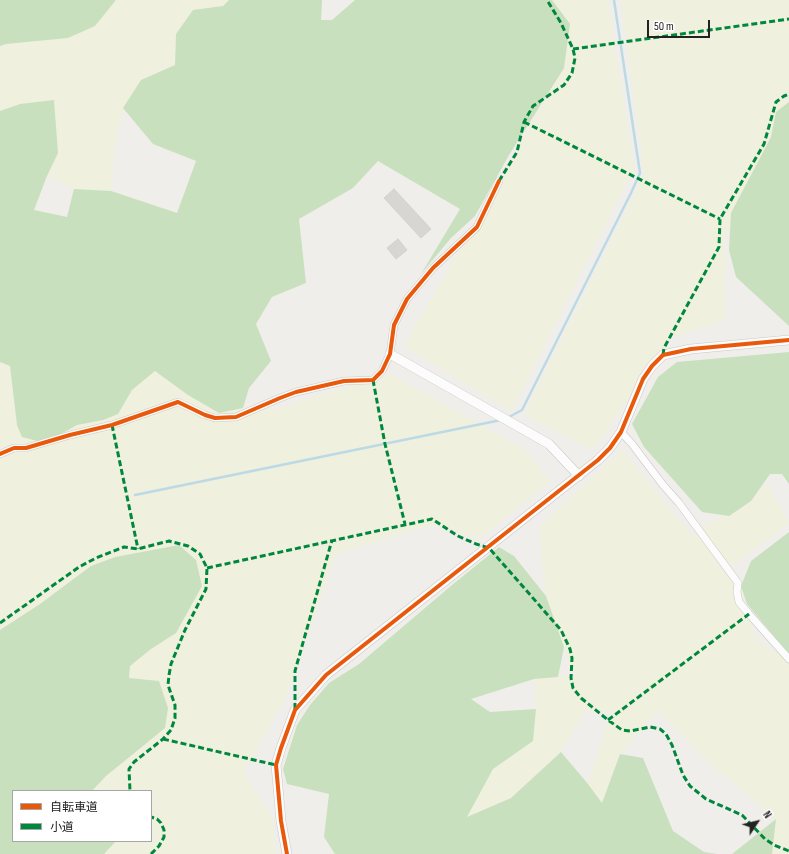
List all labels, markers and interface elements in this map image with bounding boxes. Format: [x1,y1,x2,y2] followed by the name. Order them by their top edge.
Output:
[649,12,712,38] scale bar
[654,19,674,34] text: 50 m
[12,790,152,842] legend
[50,800,98,815] text: 自転車道
[737,802,777,842] north arrow
[760,809,774,821] text: N
[50,820,74,835] text: 小道

